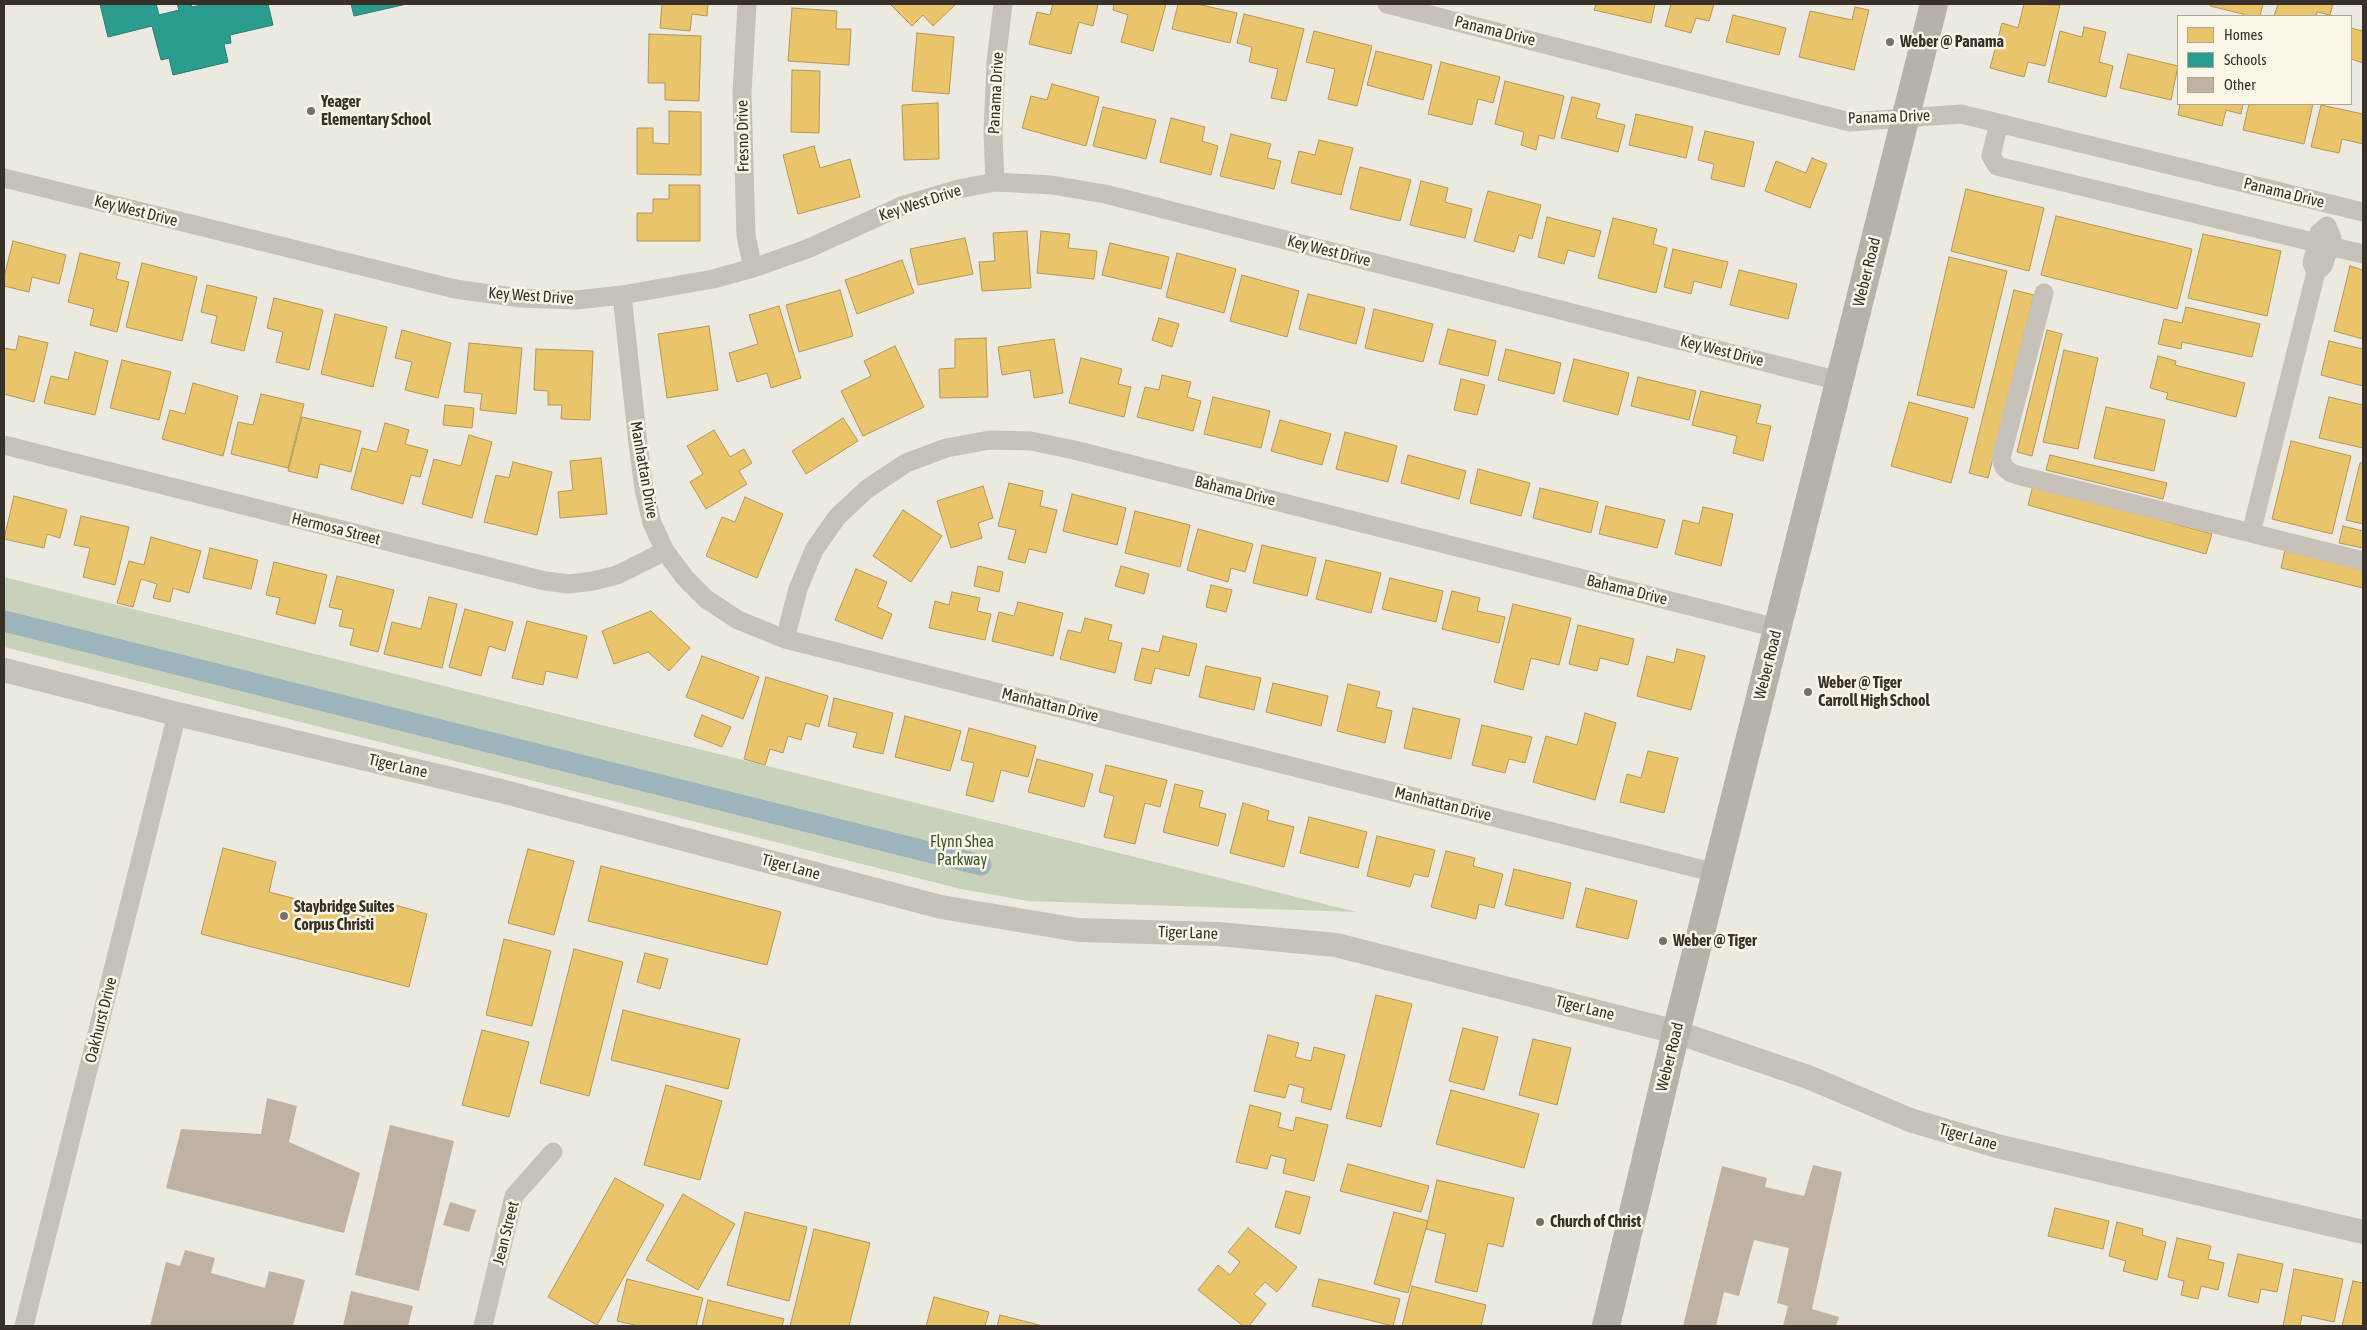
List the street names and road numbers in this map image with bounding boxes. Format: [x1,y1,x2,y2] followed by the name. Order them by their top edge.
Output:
[1453,12,1537,50] street label: Panama Drive
[984,51,1008,135] street label: Panama Drive
[733,100,753,172] street label: Fresno Drive
[1848,106,1930,128] street label: Panama Drive
[2242,174,2326,212] street label: Panama Drive
[876,181,964,225] street label: Key West Drive
[92,191,180,231] street label: Key West Drive
[1285,231,1373,271] street label: Key West Drive
[1849,235,1885,309] street label: Weber Road
[488,283,574,309] street label: Key West Drive
[1678,331,1766,371] street label: Key West Drive
[626,420,662,520] street label: Manhattan Drive
[1193,472,1277,510] street label: Bahama Drive
[290,509,382,549] street label: Hermosa Street
[1585,571,1669,609] street label: Bahama Drive
[1750,628,1786,702] street label: Weber Road
[1000,684,1100,726] street label: Manhattan Drive
[367,750,429,782] street label: Tiger Lane
[1393,783,1493,825] street label: Manhattan Drive
[760,850,822,884] street label: Tiger Lane
[1158,922,1218,944] street label: Tiger Lane
[81,975,121,1065] street label: Oakhurst Drive
[1554,991,1616,1025] street label: Tiger Lane
[1652,1020,1688,1094] street label: Weber Road
[1937,1120,1999,1154] street label: Tiger Lane
[489,1199,523,1267] street label: Jean Street

